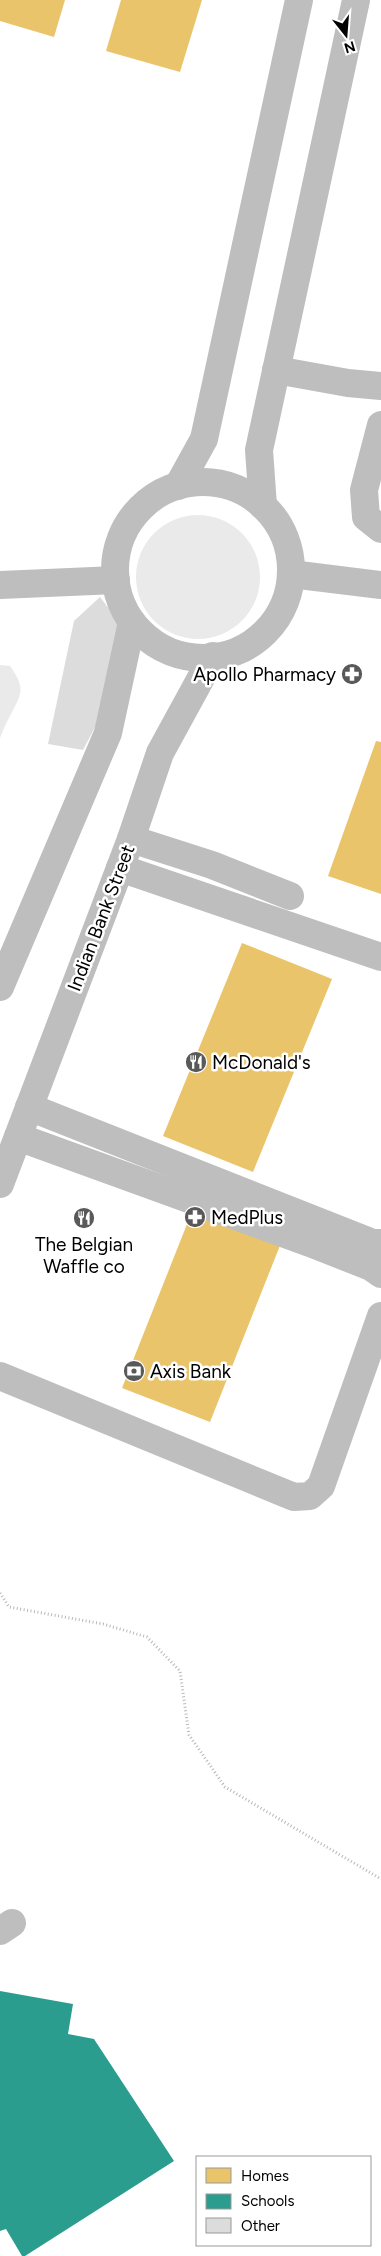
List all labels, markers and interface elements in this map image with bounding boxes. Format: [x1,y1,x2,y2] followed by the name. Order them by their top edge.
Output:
[321,10,371,60] north arrow
[342,37,357,57] text: N
[340,662,364,686] pharmacy icon: Apollo Pharmacy
[193,663,336,686] place label: Apollo Pharmacy
[62,841,140,995] street label: Indian Bank Street
[184,1050,208,1074] restaurant icon: McDonald's
[212,1051,311,1074] place label: McDonald's
[183,1205,207,1229] pharmacy icon: MedPlus
[72,1206,96,1230] restaurant icon: The Belgian Waffle co
[211,1206,283,1229] place label: MedPlus
[35,1233,133,1278] place label: The Belgian Waffle co
[122,1359,146,1383] bank icon: Axis Bank
[150,1360,232,1383] place label: Axis Bank
[196,2156,371,2246] legend
[241,2167,289,2185] text: Homes
[241,2192,294,2210] text: Schools
[241,2217,280,2235] text: Other

